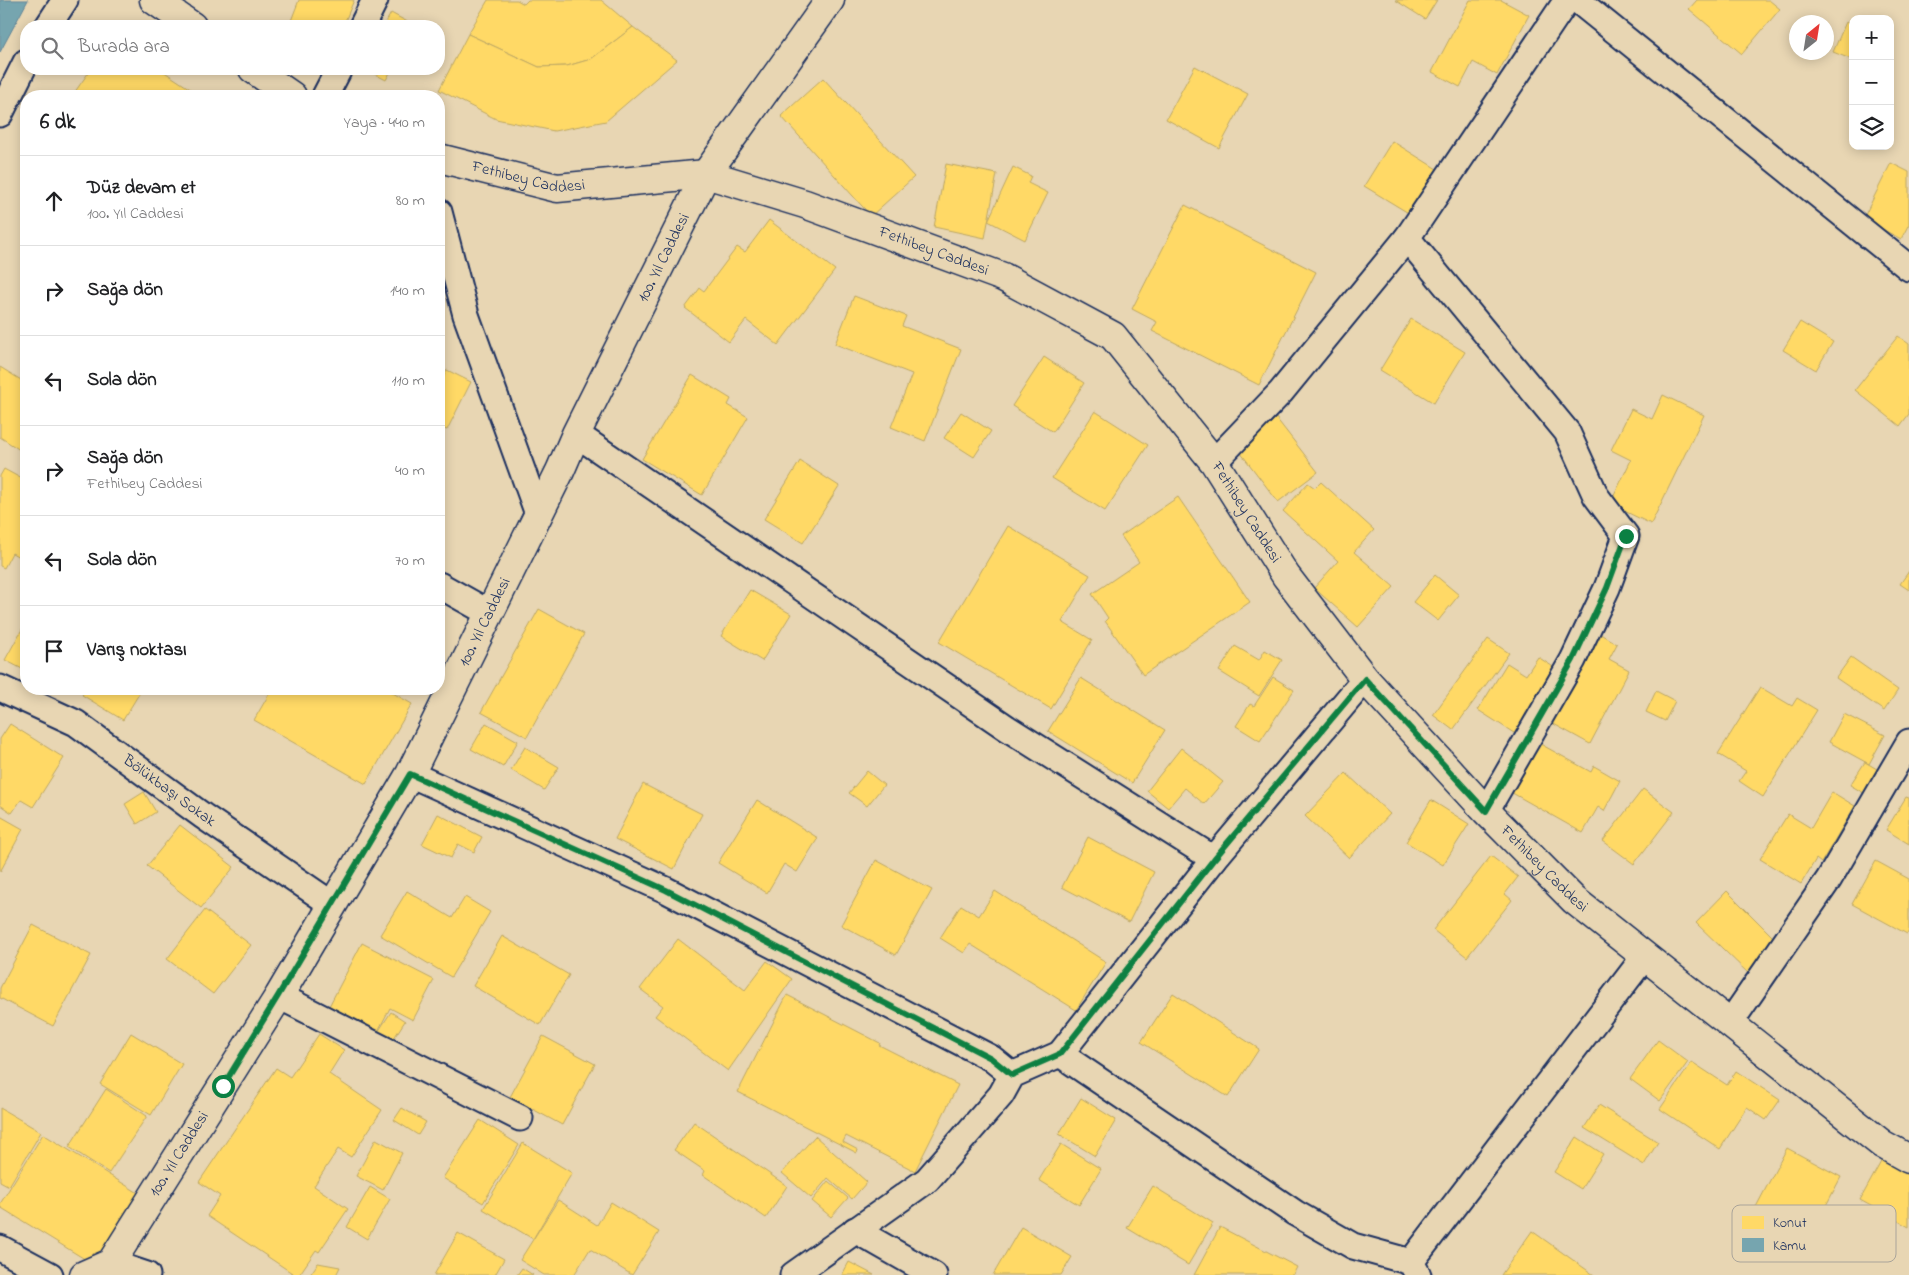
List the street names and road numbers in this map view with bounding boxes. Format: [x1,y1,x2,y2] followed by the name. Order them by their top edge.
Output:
[468,155,586,200] street label: Fethibey Caddesi
[632,209,696,307] street label: 100. Yıl Caddesi
[874,220,992,283] street label: Fethibey Caddesi
[1204,456,1287,568] street label: Fethibey Caddesi
[453,574,517,671] street label: 100. Yıl Caddesi
[117,748,221,834] street label: Bölükbaşı Sokak
[1494,819,1593,919] street label: Fethibey Caddesi
[143,1107,215,1202] street label: 100. Yıl Caddesi

